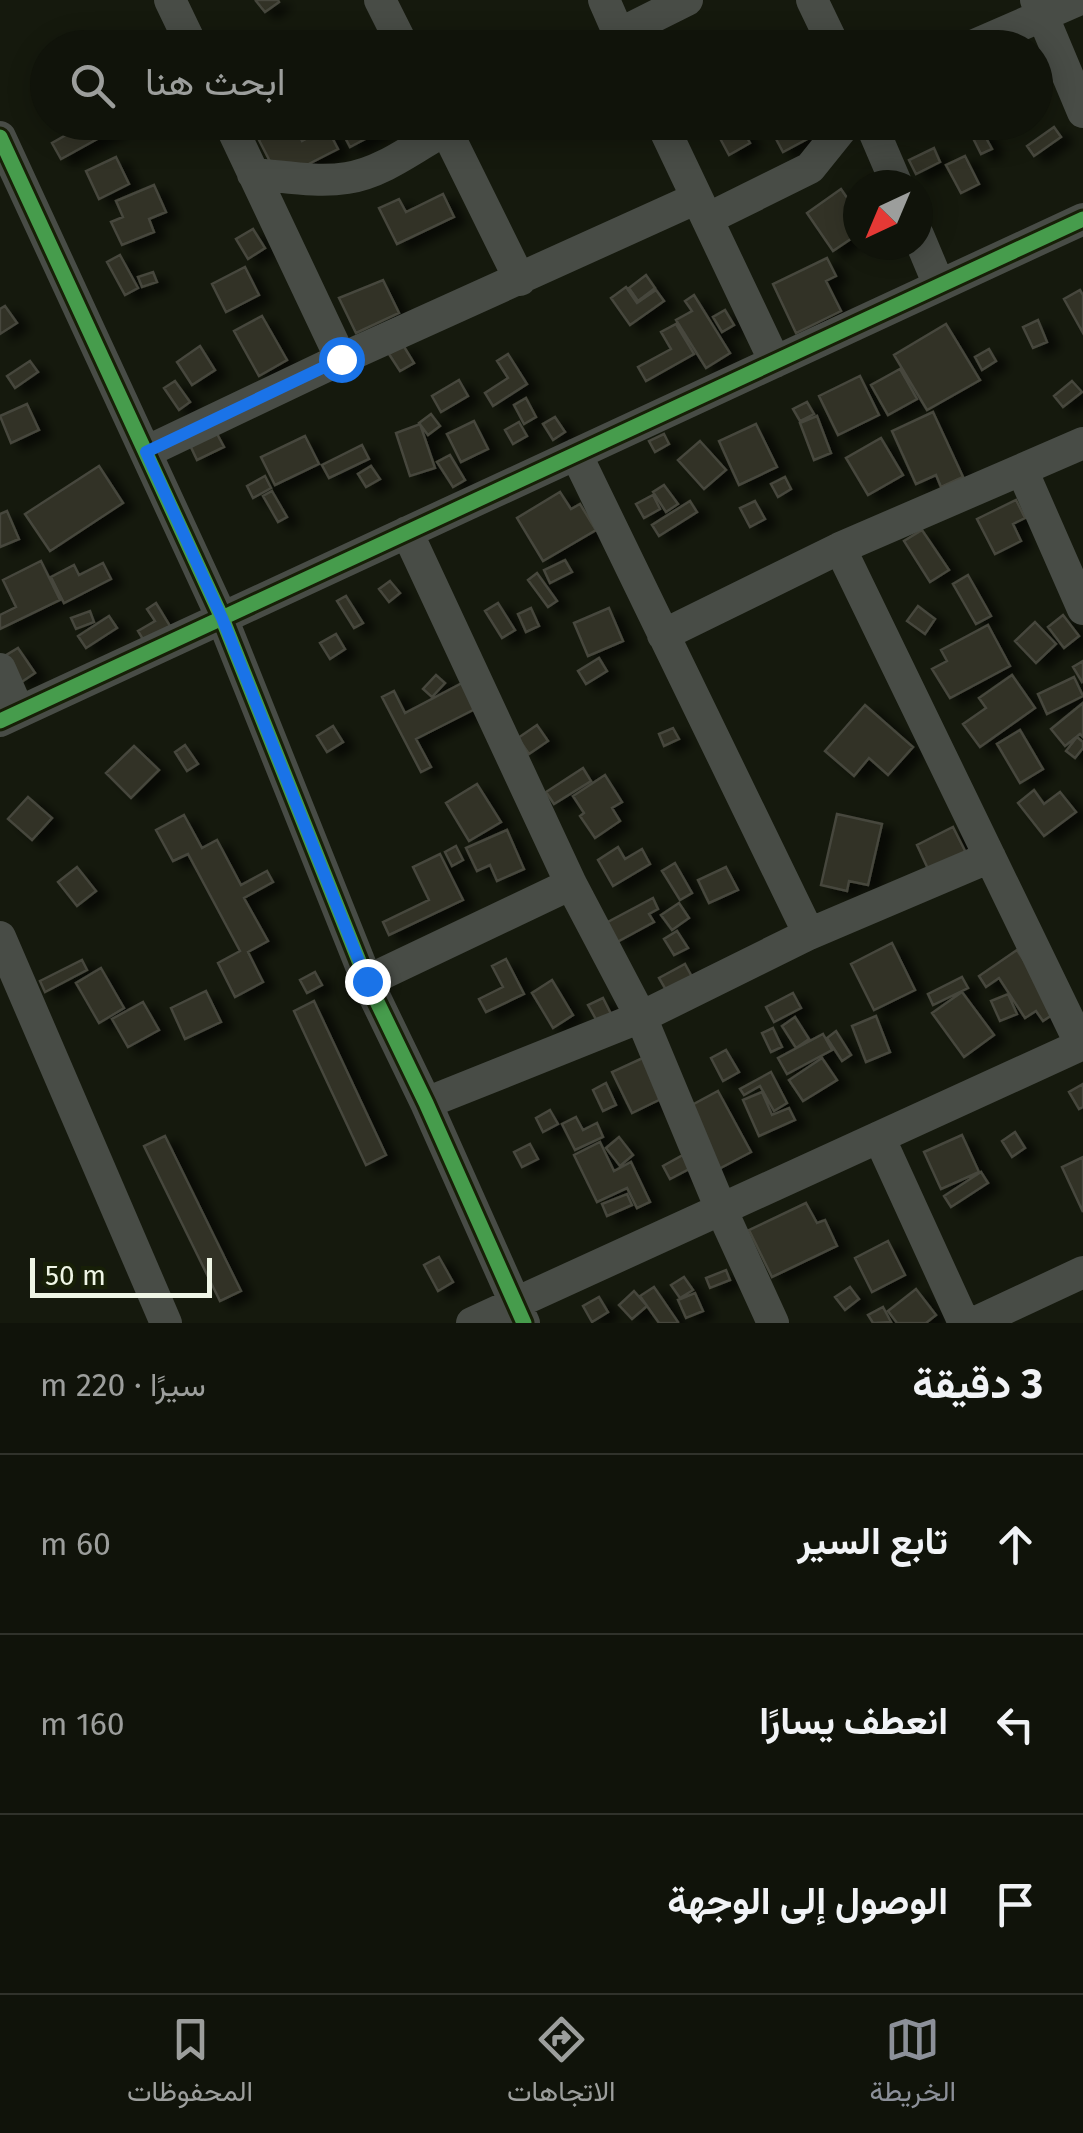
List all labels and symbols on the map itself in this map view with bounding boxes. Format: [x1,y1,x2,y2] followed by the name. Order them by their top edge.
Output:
[843,170,933,260] north arrow
[319,337,365,383] route start
[345,959,391,1005] route end
[30,1253,212,1298] scale bar

